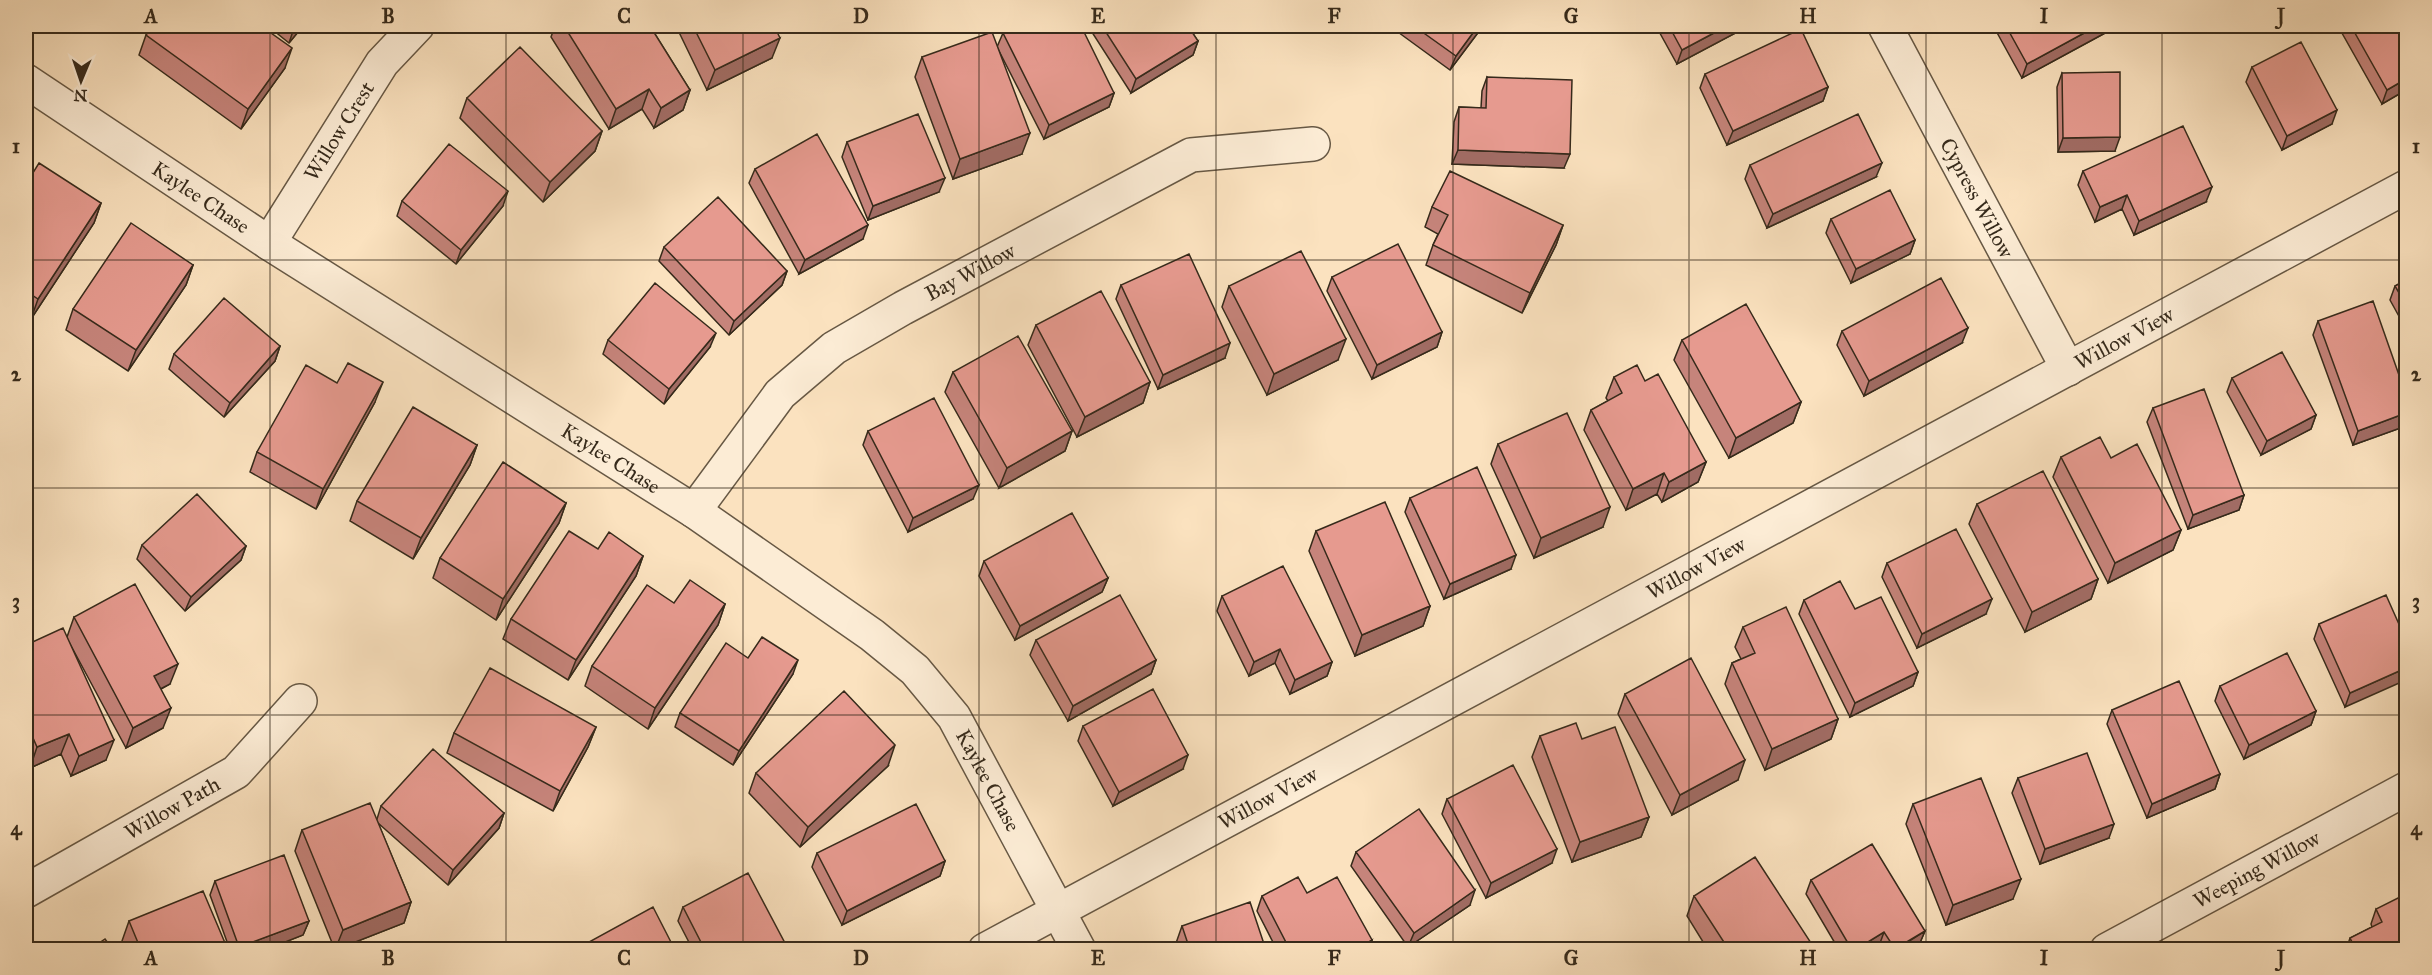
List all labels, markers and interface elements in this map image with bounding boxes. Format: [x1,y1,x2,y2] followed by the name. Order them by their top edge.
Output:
[142,4,158,28] text: A
[381,4,395,28] text: B
[617,4,631,28] text: C
[853,4,869,28] text: D
[1091,4,1106,28] text: E
[1327,4,1341,28] text: F
[1564,4,1579,28] text: G
[1799,4,1817,28] text: H
[2040,4,2049,28] text: I
[2274,4,2286,30] text: J
[51,51,111,111] north arrow
[298,76,380,186] street label: Willow Crest
[73,86,88,105] text: N
[12,134,20,158] text: 1
[1934,134,2020,263] street label: Cypress Willow
[2412,134,2420,158] text: 1
[147,156,255,240] street label: Kaylee Chase
[921,238,1020,307] street label: Bay Willow
[2070,301,2178,376] street label: Willow View
[11,362,22,386] text: 2
[2411,362,2422,386] text: 2
[556,418,665,500] street label: Kaylee Chase
[1642,531,1750,605] street label: Willow View
[12,589,20,614] text: 3
[2412,589,2420,614] text: 3
[950,725,1026,836] street label: Kaylee Chase
[1214,761,1322,835] street label: Willow View
[120,771,225,846] street label: Willow Path
[10,816,22,841] text: 4
[2410,816,2422,841] text: 4
[2189,825,2325,914] street label: Weeping Willow
[142,946,158,970] text: A
[381,946,395,970] text: B
[617,946,631,970] text: C
[853,946,869,970] text: D
[1091,946,1106,970] text: E
[1327,946,1341,970] text: F
[1564,946,1579,970] text: G
[1799,946,1817,970] text: H
[2040,946,2049,970] text: I
[2274,946,2286,972] text: J

